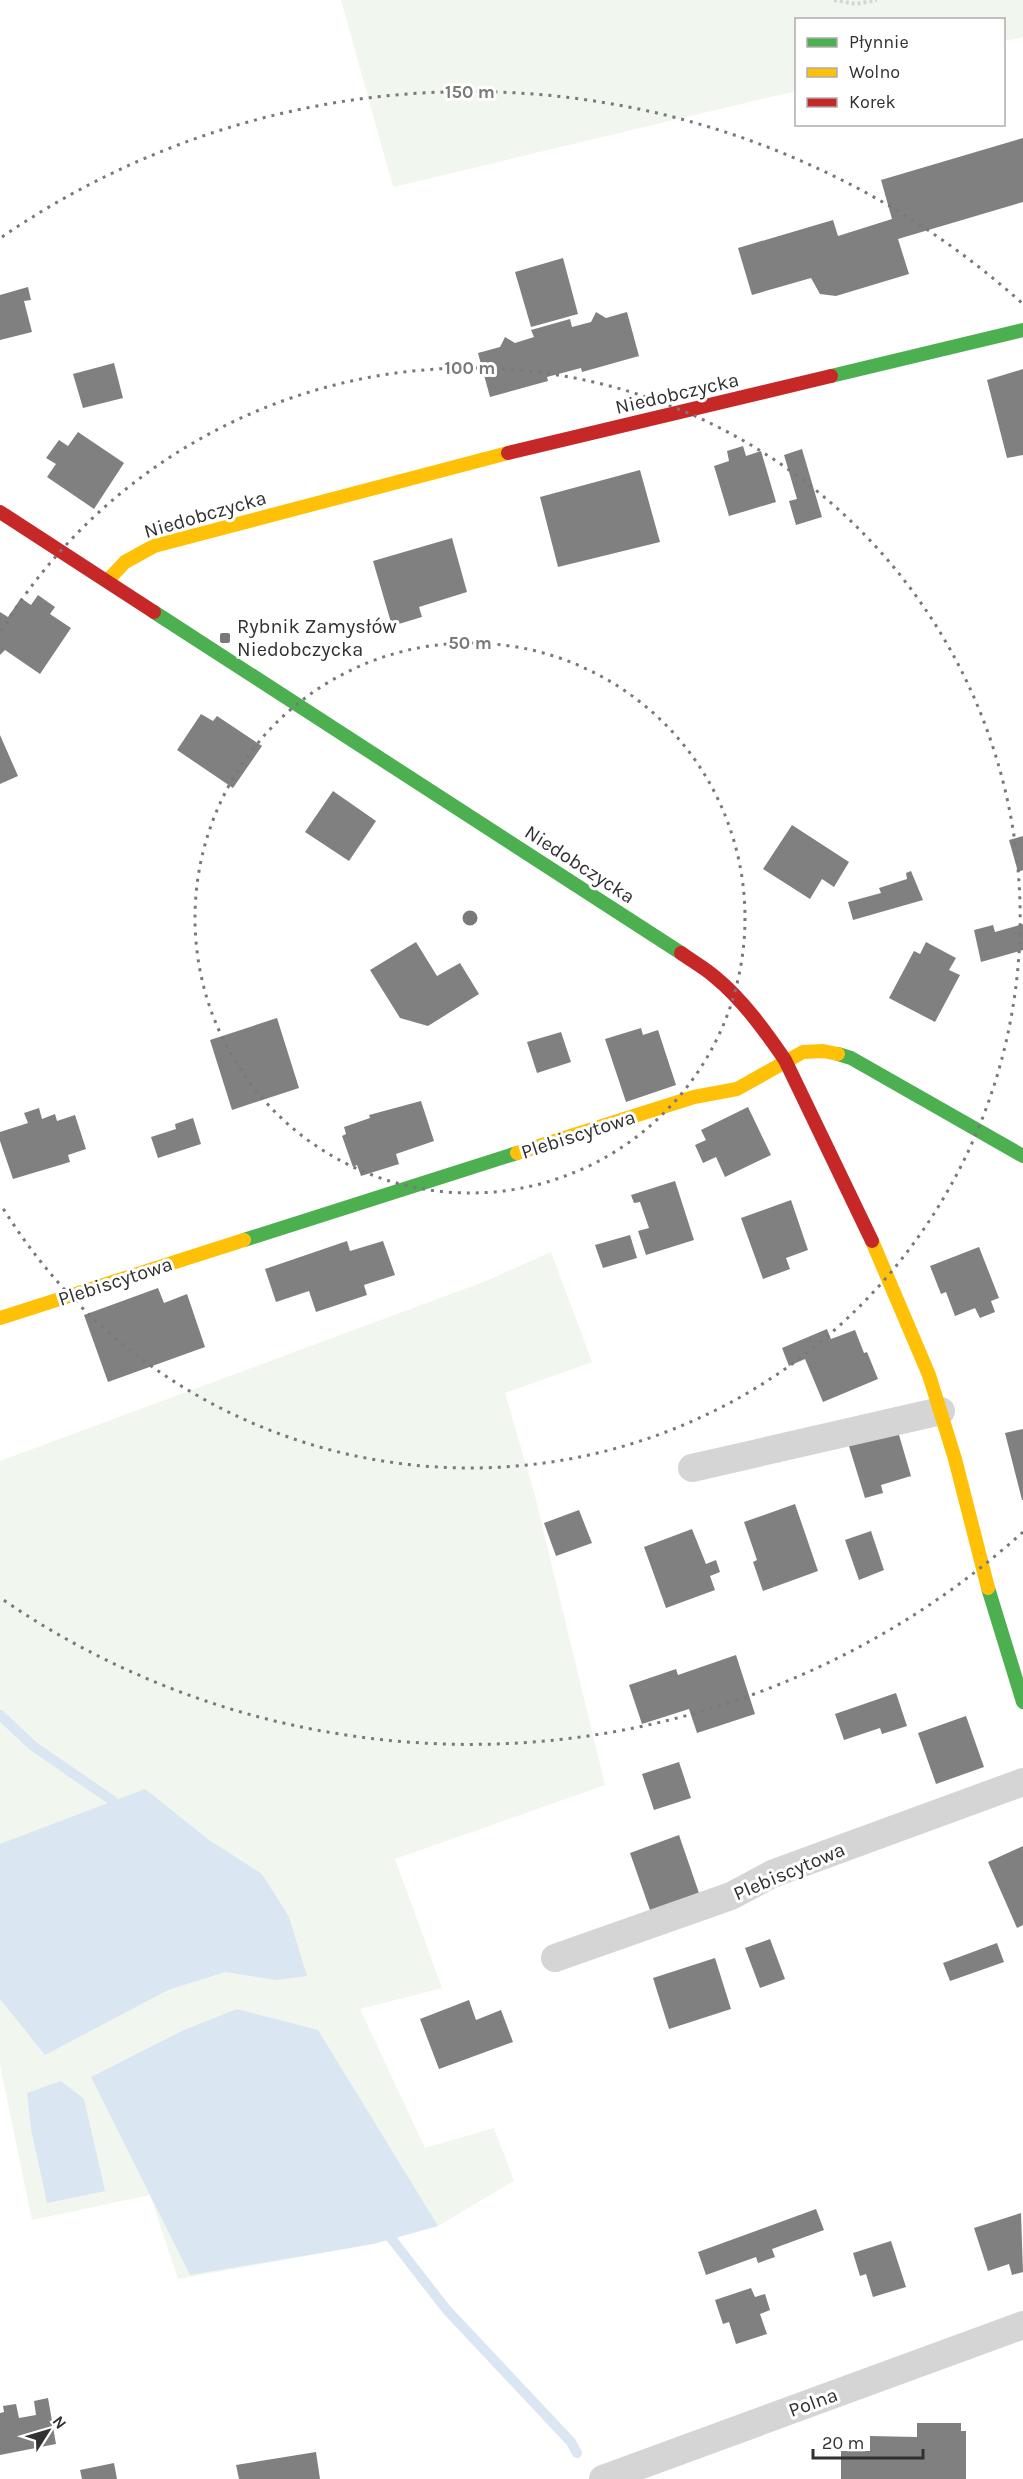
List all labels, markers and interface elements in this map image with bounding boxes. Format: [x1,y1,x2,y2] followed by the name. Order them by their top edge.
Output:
[795,18,1005,126] legend
[849,31,909,53] text: Płynnie
[849,61,900,83] text: Wolno
[445,81,495,103] text: 150 m
[849,91,896,113] text: Korek
[445,357,495,379] text: 100 m
[613,368,741,419] street label: Niedobczycka
[141,486,269,543] street label: Niedobczycka
[237,615,397,661] place label: Rybnik Zamysłów Niedobczycka
[218,631,232,645] marker: Rybnik Zamysłów Niedobczycka
[448,632,492,654] text: 50 m
[521,820,639,908] street label: Niedobczycka
[460,908,480,928] centre of rings
[518,1105,638,1164] street label: Plebiscytowa
[55,1252,175,1311] street label: Plebiscytowa
[730,1838,848,1905] street label: Plebiscytowa
[785,2383,841,2422] street label: Polna
[18,2401,78,2461] north arrow
[49,2412,71,2433] text: N
[813,2422,922,2460] scale bar
[822,2432,864,2454] text: 20 m

